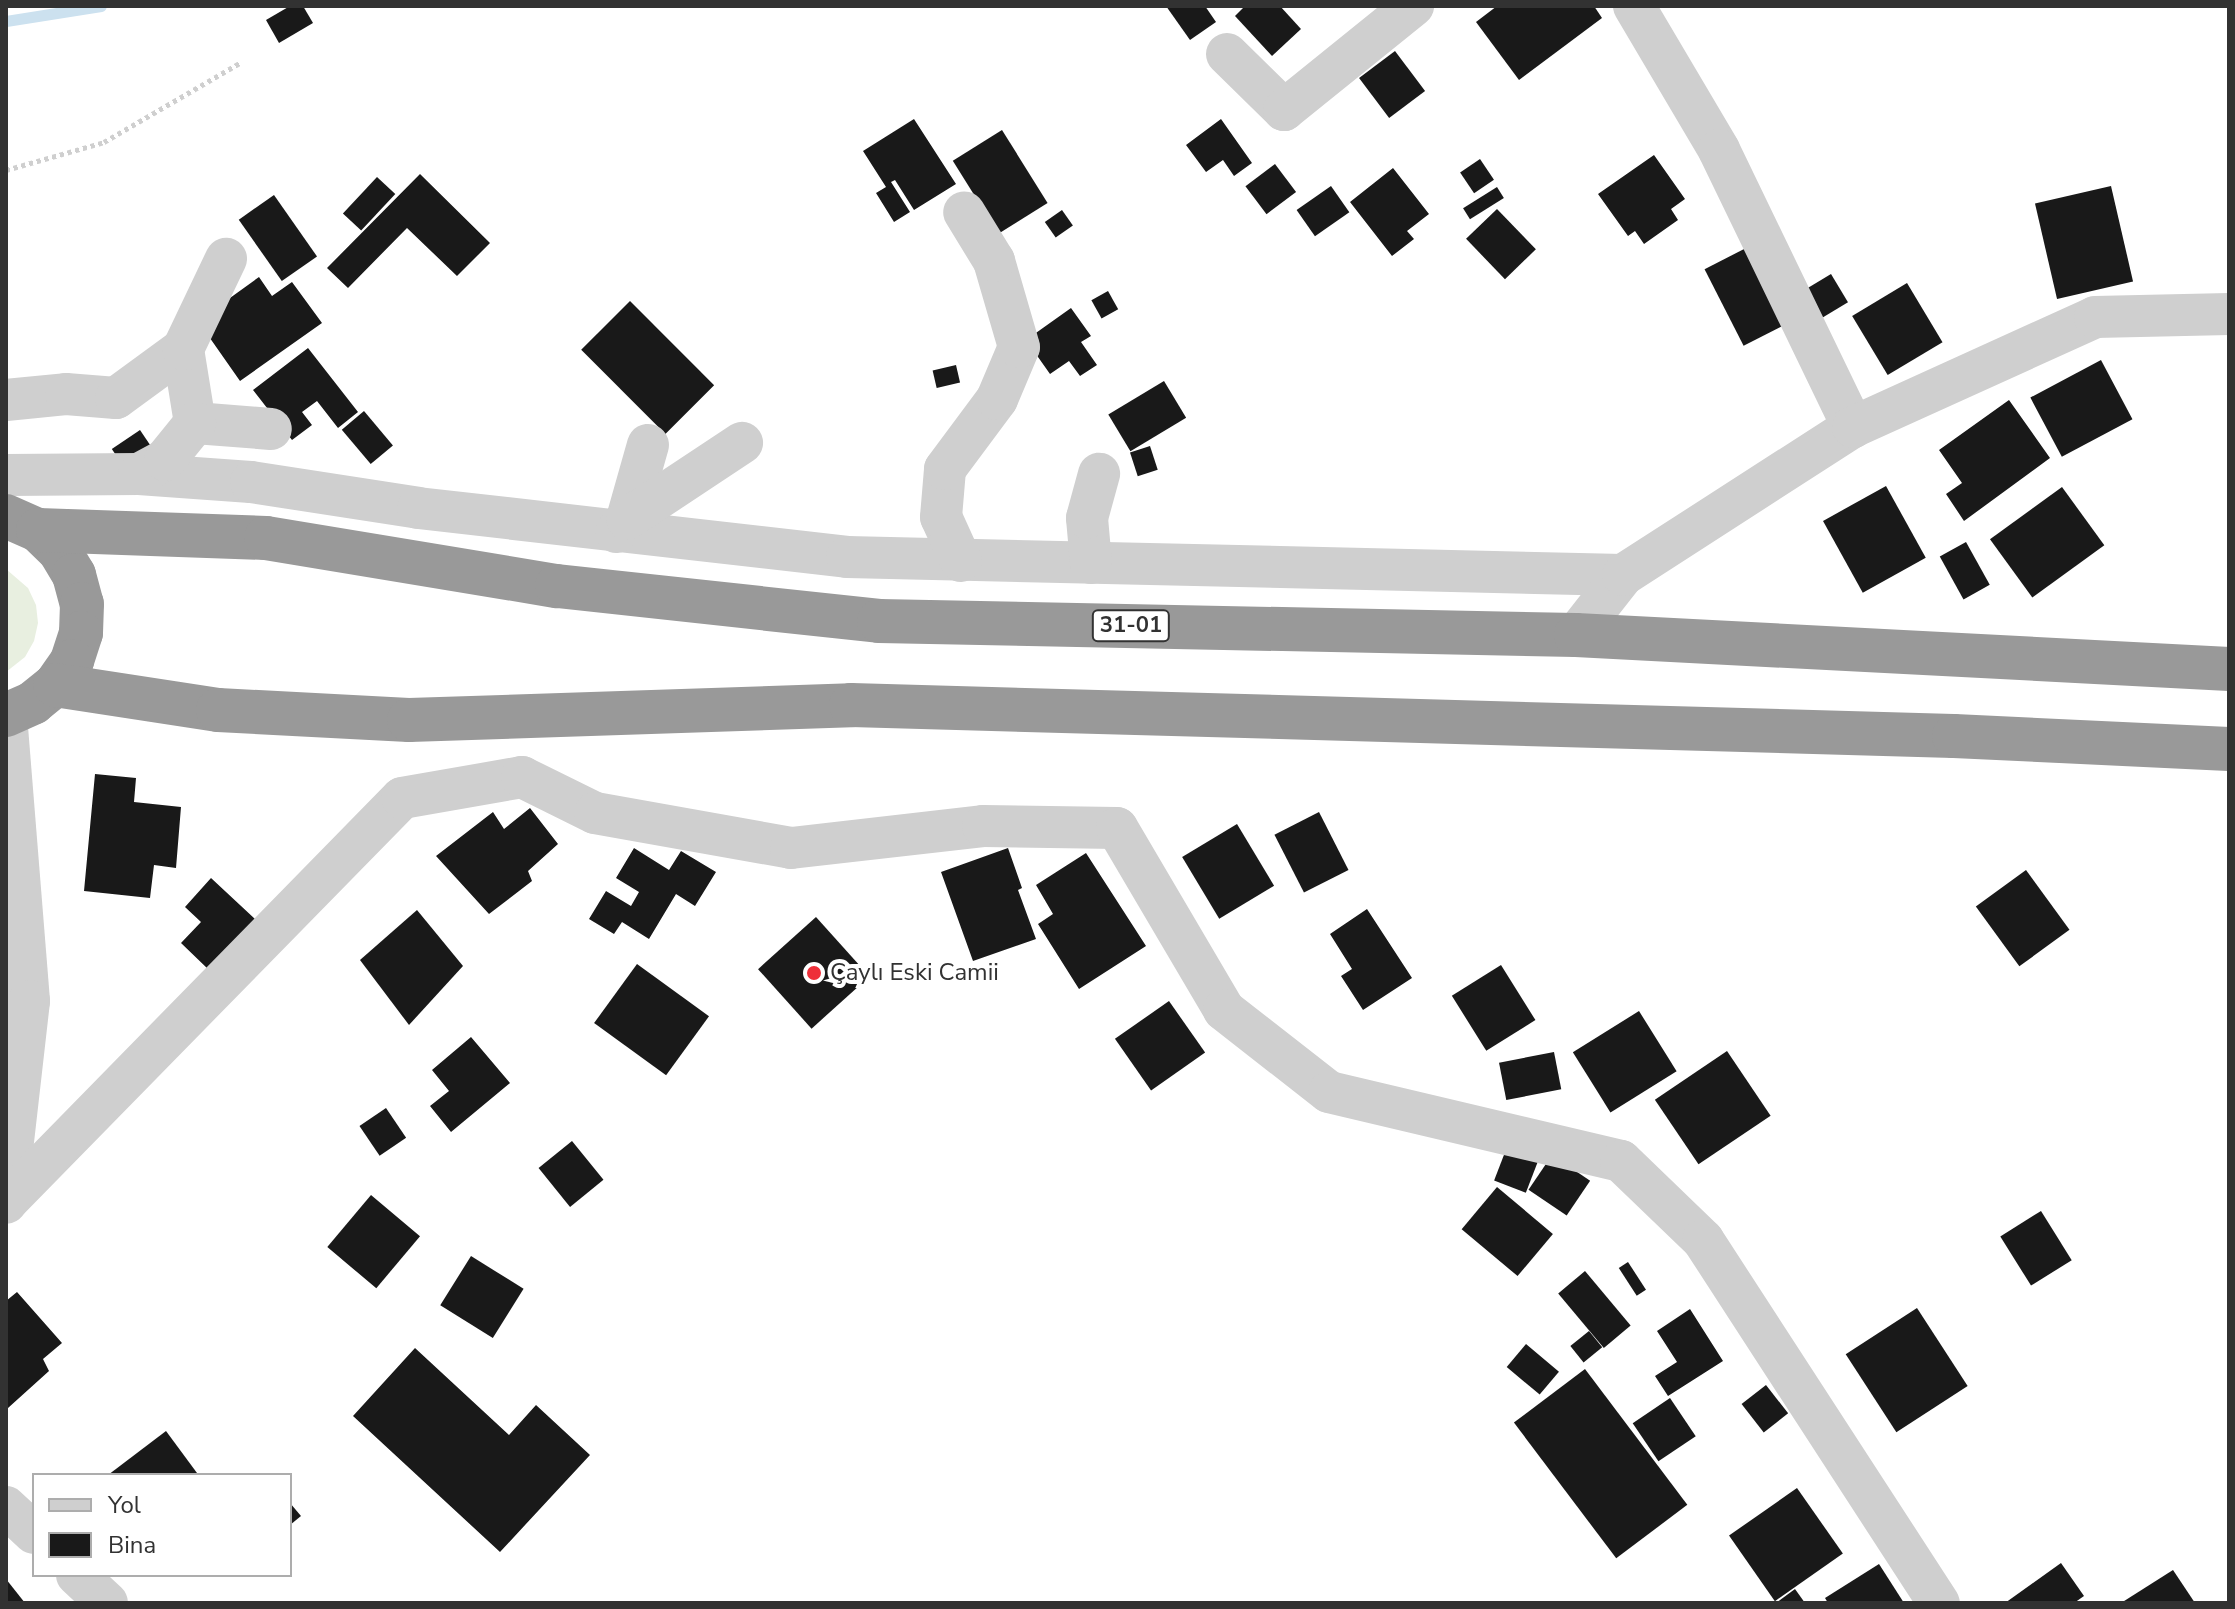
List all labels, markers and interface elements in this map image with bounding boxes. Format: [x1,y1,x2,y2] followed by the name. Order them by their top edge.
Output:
[1091,608,1171,644] road number: 31-01
[830,959,999,987] place label: Çaylı Eski Camii
[805,964,823,982] marker: Çaylı Eski Camii
[32,1473,292,1577] legend
[108,1489,141,1521] text: Yol
[108,1529,156,1561] text: Bina

